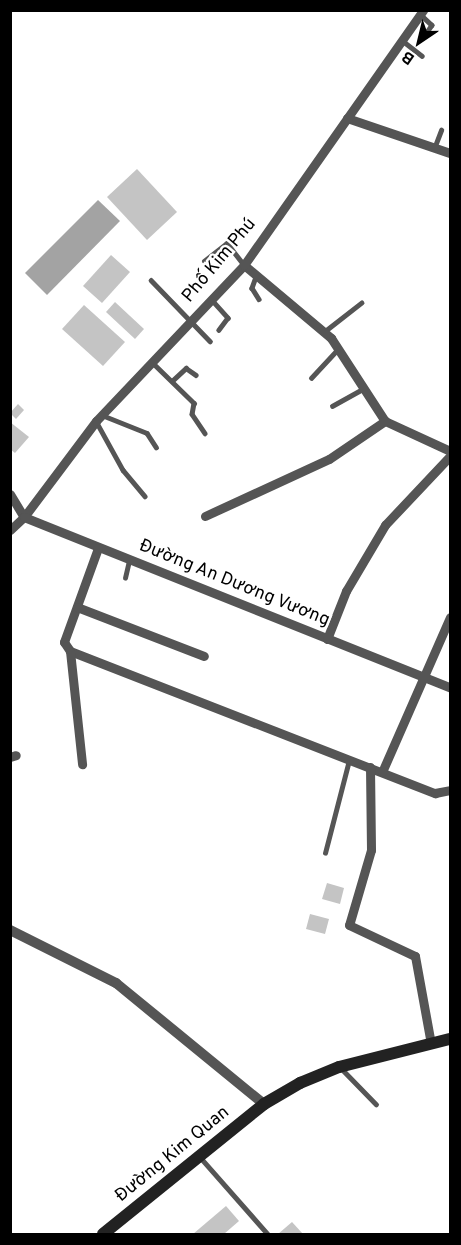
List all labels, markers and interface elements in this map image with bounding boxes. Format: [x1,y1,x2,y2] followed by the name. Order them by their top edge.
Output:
[389,12,449,72] north arrow
[398,45,419,68] text: B
[178,214,262,308] street label: Phố Kim Phú
[135,536,333,632] street label: Đường An Dương Vương
[112,1102,234,1208] street label: Đường Kim Quan

